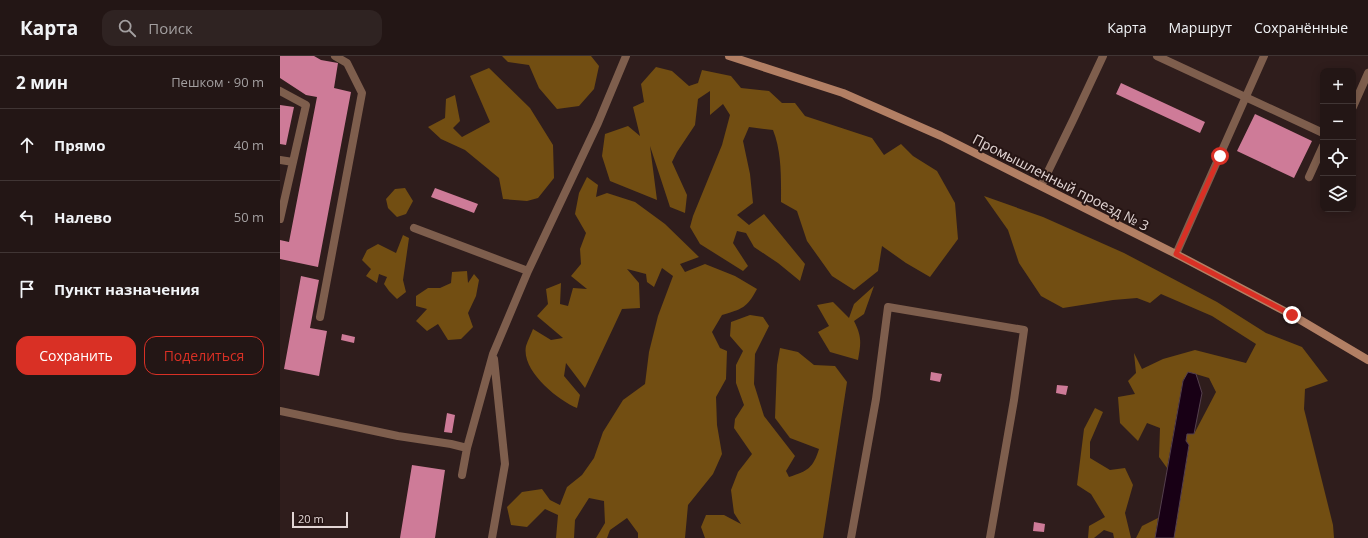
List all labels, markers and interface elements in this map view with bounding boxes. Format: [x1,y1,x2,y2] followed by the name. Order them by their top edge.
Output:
[102,10,382,46] search box
[20,15,78,41] text: Карта
[116,17,138,39] icon: search
[148,18,193,38] text: Поиск
[1107,18,1146,37] text: Карта
[1168,18,1232,37] text: Маршрут
[1254,18,1348,37] text: Сохранённые
[1320,68,1356,212] map controls
[1320,68,1356,104] button: +
[16,71,68,94] text: 2 мин
[171,73,264,91] text: Пешком · 90 m
[1320,104,1356,140] button: −
[970,129,1152,235] street label: Промышленный проезд № 3
[16,134,38,156] icon: ahead
[54,135,106,155] text: Прямо
[234,136,264,154] text: 40 m
[1320,140,1356,176] button: locate
[1211,147,1229,165] route start
[1320,176,1356,212] button: layers
[16,206,38,228] icon: left
[54,207,112,227] text: Налево
[234,208,264,226] text: 50 m
[16,278,38,300] icon: arrive
[54,279,200,299] text: Пункт назначения
[1283,306,1301,324] route end
[16,336,136,375] button: Сохранить
[144,336,264,375] button: Поделиться
[292,510,348,529] scale bar
[298,511,324,526] text: 20 m

